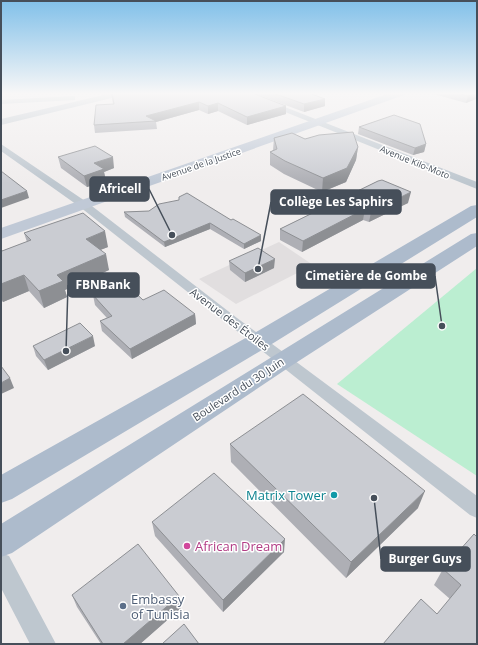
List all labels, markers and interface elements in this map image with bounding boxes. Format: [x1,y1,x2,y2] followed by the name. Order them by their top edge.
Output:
[378,142,452,182] street label: Avenue Kilo-Moto
[160,144,242,184] street label: Avenue de la Justice
[90,177,149,201] callout: Africell
[99,180,141,197] text: Africell
[271,190,401,214] callout: Collège Les Saphirs
[279,193,393,210] text: Collège Les Saphirs
[297,264,435,288] callout: Cimetière de Gombe
[305,267,427,284] text: Cimetière de Gombe
[68,273,139,297] callout: FBNBank
[75,276,131,293] text: FBNBank
[187,284,273,354] street label: Avenue des Étoiles
[189,354,287,424] street label: Boulevard du 30 Juin
[246,486,327,504] place label: Matrix Tower
[329,490,339,500] marker: Matrix Tower
[195,537,282,555] place label: African Dream
[182,541,192,551] marker: African Dream
[381,547,470,571] callout: Burger Guys
[388,550,462,567] text: Burger Guys
[131,590,190,623] place label: Embassy of Tunisia
[118,601,128,611] marker: Embassy of Tunisia

